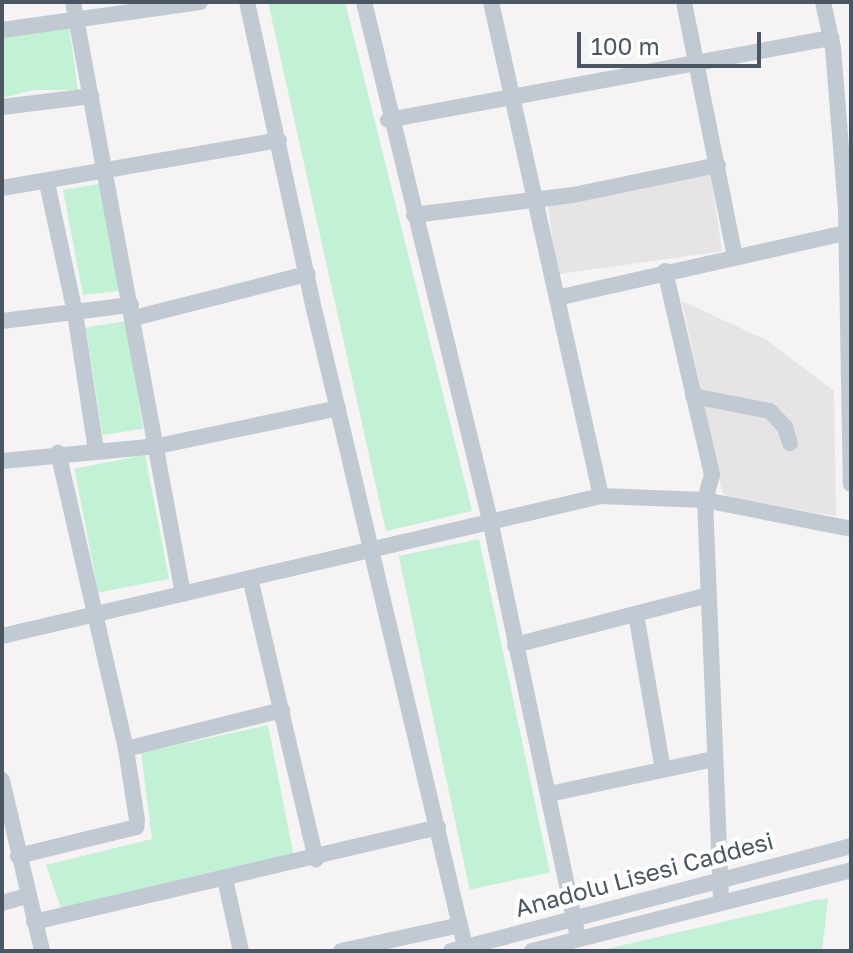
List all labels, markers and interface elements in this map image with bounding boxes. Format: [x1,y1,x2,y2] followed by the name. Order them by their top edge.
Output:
[581,16,765,66] scale bar
[591,31,660,60] text: 100 m
[512,826,776,922] street label: Anadolu Lisesi Caddesi

